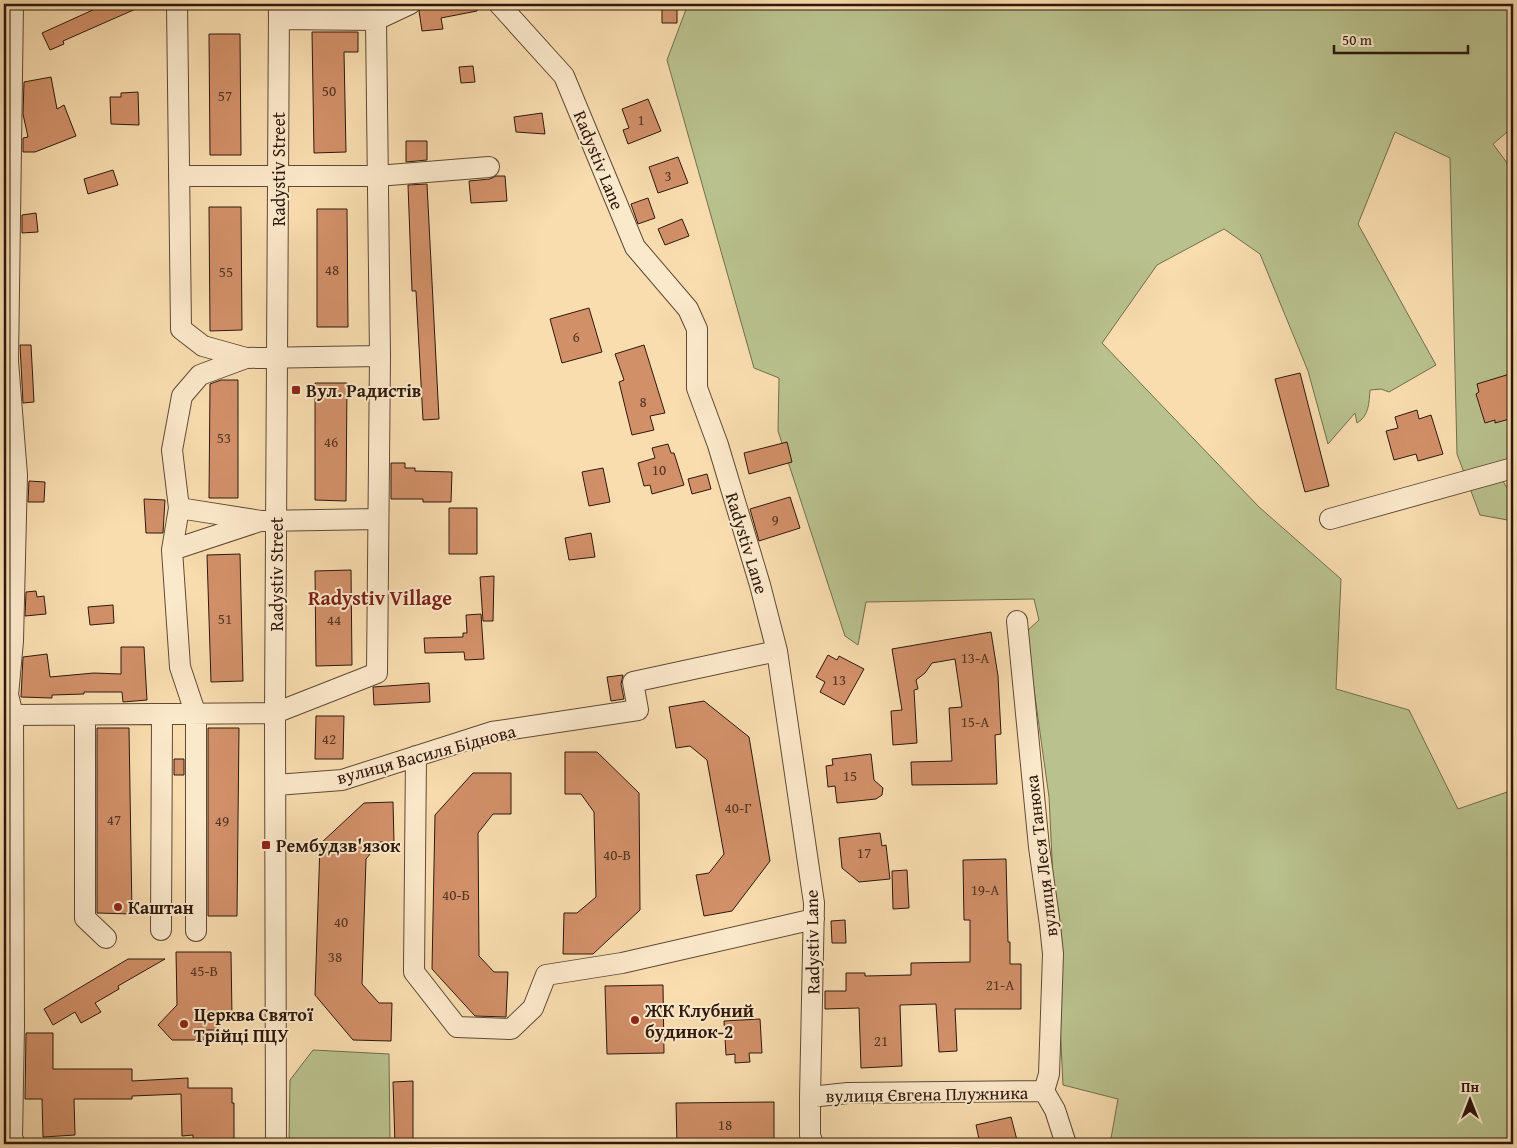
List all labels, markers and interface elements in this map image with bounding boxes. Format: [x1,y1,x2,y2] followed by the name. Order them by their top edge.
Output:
[1334,22,1468,54] scale bar
[1342,29,1373,50] text: 50 m
[322,80,336,101] house number: 50
[218,85,232,106] house number: 57
[567,106,631,214] street label: Radystiv Lane
[637,109,645,130] house number: 1
[265,111,292,226] street label: Radystiv Street
[664,165,672,186] house number: 3
[325,259,339,280] house number: 48
[219,261,233,282] house number: 55
[572,326,580,347] house number: 6
[306,377,421,404] place label: Вул. Радистів
[290,384,302,396] marker: Вул. Радистів
[639,391,647,412] house number: 8
[217,427,231,448] house number: 53
[324,431,338,452] house number: 46
[652,459,666,480] house number: 10
[719,489,775,597] street label: Radystiv Lane
[771,509,779,530] house number: 9
[263,516,290,631] street label: Radystiv Street
[308,583,452,612] district label: Radystiv Village
[218,608,232,629] house number: 51
[327,609,341,630] house number: 44
[961,647,989,668] house number: 13-А
[832,669,846,690] house number: 13
[961,711,989,732] house number: 15-А
[333,717,519,791] street label: вулиця Василя Біднова
[322,728,336,749] house number: 42
[843,765,857,786] house number: 15
[1018,773,1064,939] street label: вулиця Леся Танюка
[725,797,751,818] house number: 40-Г
[107,809,121,830] house number: 47
[215,810,229,831] house number: 49
[276,832,401,859] place label: Рембудзв'язок
[260,839,272,851] marker: Рембудзв'язок
[857,842,871,863] house number: 17
[603,844,631,865] house number: 40-В
[971,879,999,900] house number: 19-А
[442,884,470,905] house number: 40-Б
[798,889,826,995] street label: Radystiv Lane
[128,894,194,921] place label: Каштан
[112,901,124,913] marker: Каштан
[334,911,348,932] house number: 40
[328,946,342,967] house number: 38
[190,960,218,981] house number: 45-В
[986,974,1014,995] house number: 21-А
[644,997,754,1045] place label: ЖК Клубний будинок-2
[194,1001,314,1049] place label: Церква Святої Трійці ПЦУ
[629,1014,641,1026] marker: ЖК Клубний будинок-2
[178,1018,190,1030] marker: Церква Святої Трійці ПЦУ
[874,1030,888,1051] house number: 21
[1444,1076,1494,1126] north arrow
[1461,1077,1479,1097] text: Пн
[825,1079,1029,1109] street label: вулиця Євгена Плужника
[718,1114,732,1135] house number: 18

